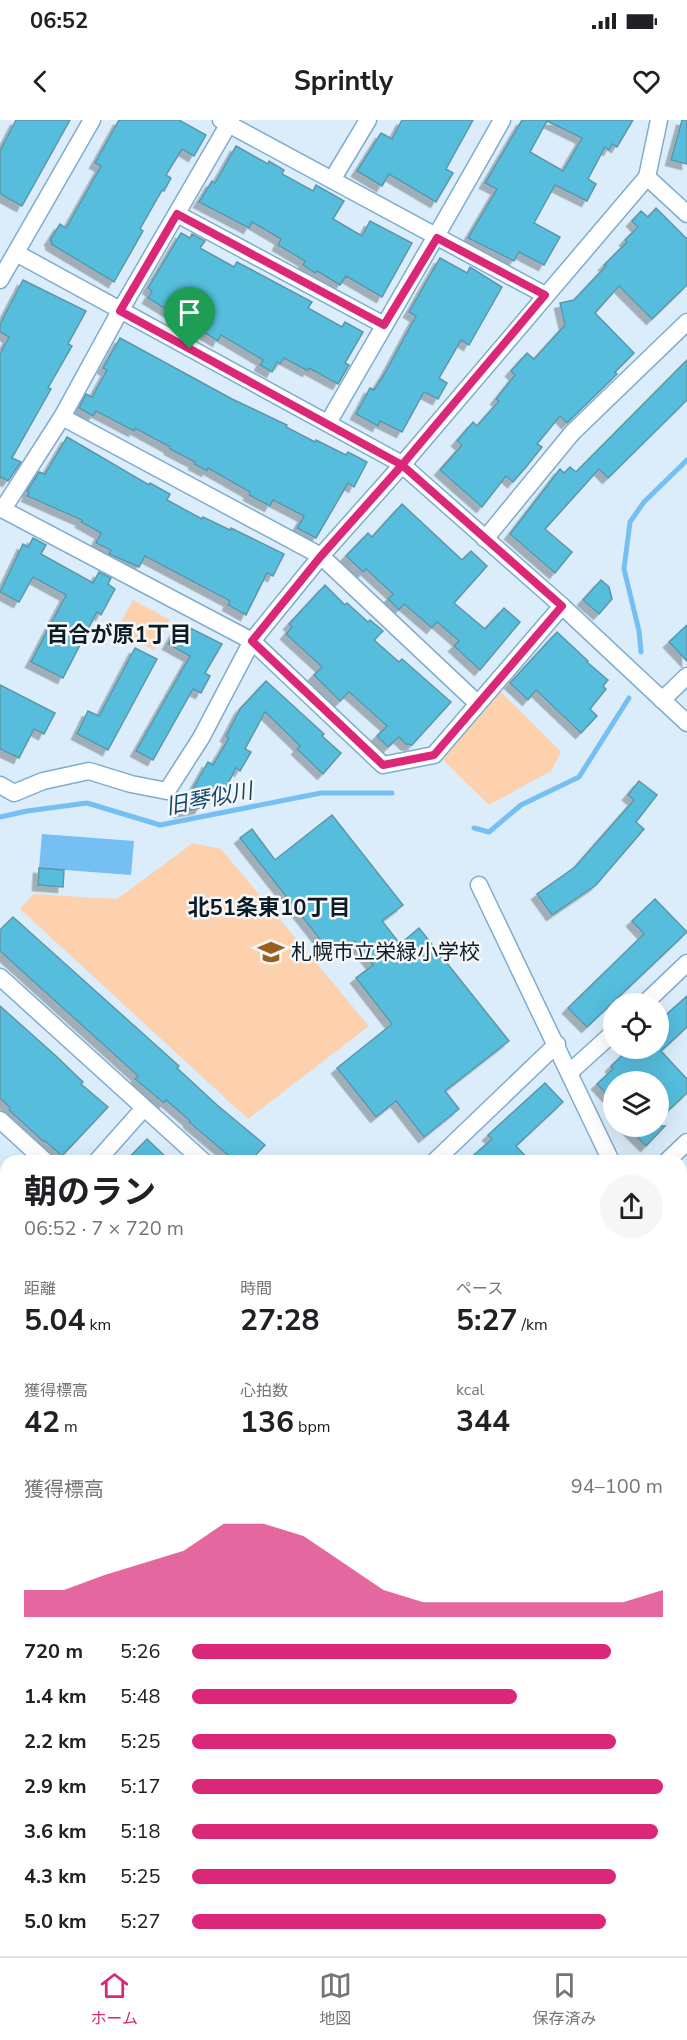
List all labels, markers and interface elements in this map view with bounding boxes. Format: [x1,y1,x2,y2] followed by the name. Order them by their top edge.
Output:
[30,6,88,36] text: 06:52
[294,63,393,100] text: Sprintly
[24,65,57,98] icon: back
[630,65,663,98] icon: heart
[164,287,215,349] pin
[173,296,206,329] icon: arrive
[46,620,192,650] district label: 百合が原1丁目
[163,775,257,822] water label: 旧琴似川
[188,893,350,923] district label: 北51条東10丁目
[256,937,286,967] school or university icon: 札幌市立栄緑小学校
[291,938,480,966] place label: 札幌市立栄緑小学校
[603,993,669,1137] map controls
[603,993,669,1059] button: locate
[603,1071,669,1137] button: layers
[24,1170,156,1215] text: 朝のラン
[600,1175,663,1238] button: share
[24,1215,184,1242] text: 06:52 · 7 × 720 m
[24,1278,56,1300] text: 距離
[240,1278,272,1300] text: 時間
[456,1278,503,1300] text: ペース
[24,1300,85,1341] text: 5.04
[240,1300,319,1341] text: 27:28
[456,1300,517,1341] text: 5:27
[85,1314,111,1336] text: km
[517,1314,548,1336] text: /km
[456,1379,484,1401] text: kcal
[24,1380,88,1402] text: 獲得標高
[240,1380,288,1402] text: 心拍数
[456,1401,510,1442] text: 344
[24,1402,60,1443] text: 42
[240,1402,294,1443] text: 136
[60,1416,78,1438] text: m
[294,1416,330,1438] text: bpm
[571,1473,663,1500] text: 94–100 m
[24,1476,104,1503] text: 獲得標高
[24,1638,83,1665] text: 720 m
[120,1638,161,1665] text: 5:26
[24,1683,87,1710] text: 1.4 km
[120,1683,161,1710] text: 5:48
[24,1728,87,1755] text: 2.2 km
[120,1728,161,1755] text: 5:25
[24,1773,87,1800] text: 2.9 km
[120,1773,161,1800] text: 5:17
[24,1818,87,1845] text: 3.6 km
[120,1818,161,1845] text: 5:18
[24,1863,87,1890] text: 4.3 km
[120,1863,161,1890] text: 5:25
[24,1908,87,1935] text: 5.0 km
[120,1908,161,1935] text: 5:27
[90,1969,138,2030] tab: ホーム
[319,1969,352,2030] tab: 地図
[533,1969,597,2030] tab: 保存済み

